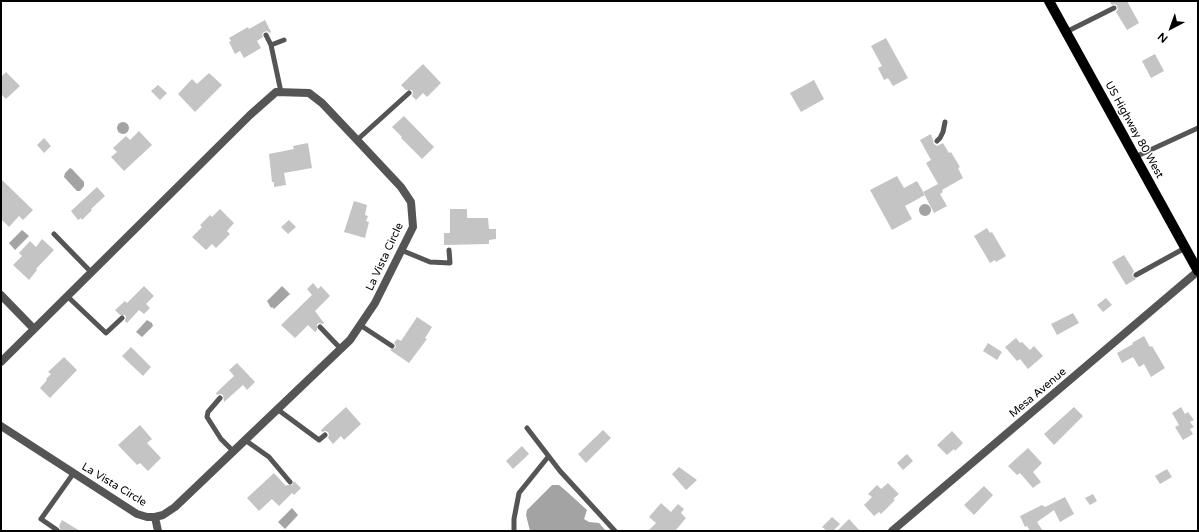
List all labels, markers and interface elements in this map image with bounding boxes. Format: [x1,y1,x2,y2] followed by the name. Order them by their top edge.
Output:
[1151,8,1191,48] north arrow
[1155,30,1170,45] text: N
[1102,79,1166,181] street label: US Highway 80 West
[364,221,406,293] street label: La Vista Circle
[1007,365,1069,421] street label: Mesa Avenue
[79,460,149,510] street label: La Vista Circle

